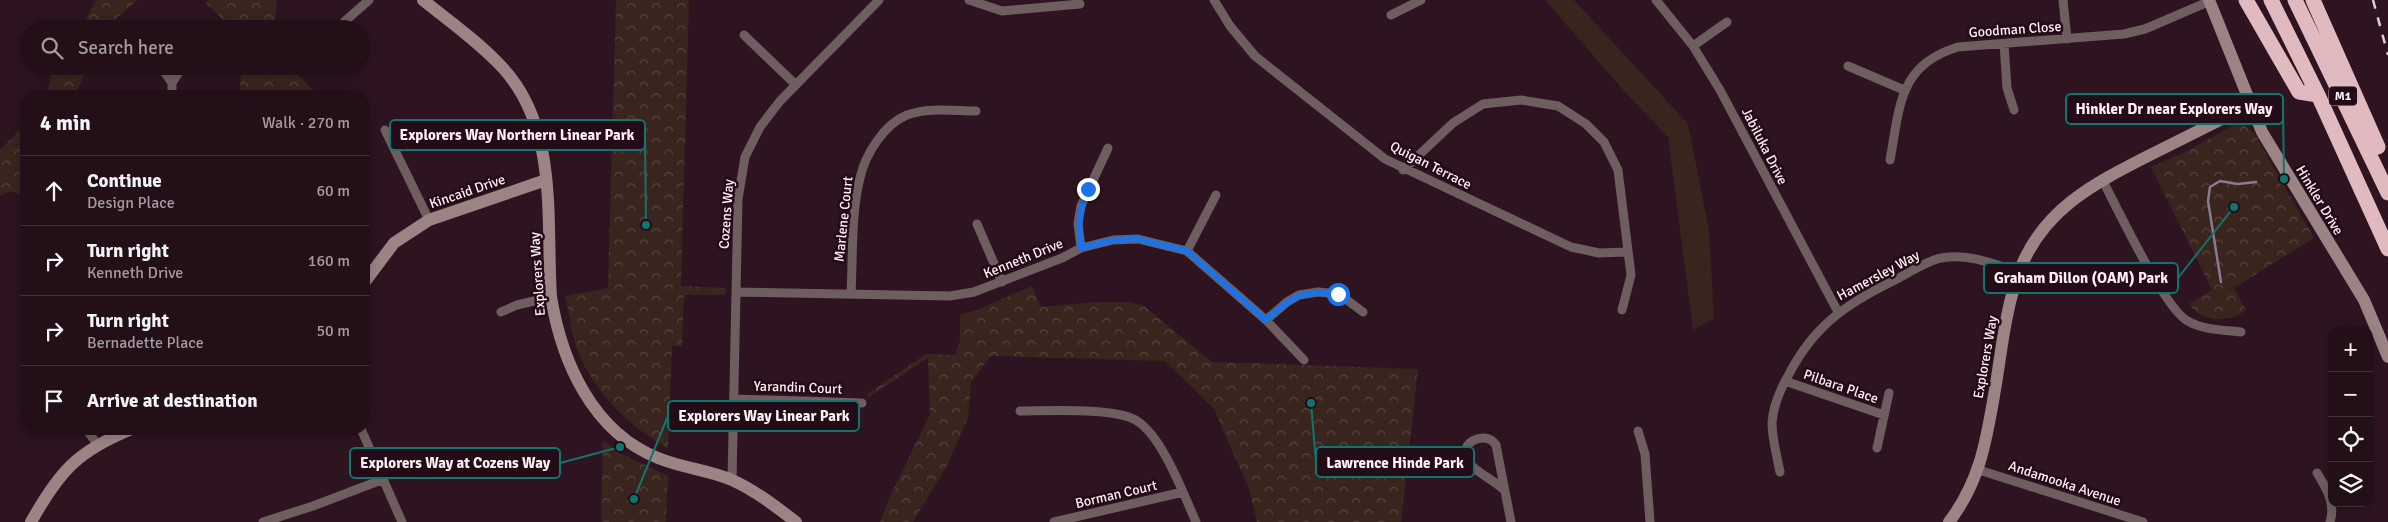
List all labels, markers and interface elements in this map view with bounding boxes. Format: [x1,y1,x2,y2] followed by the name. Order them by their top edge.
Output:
[1968,18,2062,41] street label: Goodman Close
[20,20,370,75] search box
[38,34,66,62] icon: search
[78,36,174,60] text: Search here
[2329,86,2357,105] road number: M1
[2066,94,2283,124] callout: Hinkler Dr near Explorers Way
[2075,100,2273,118] text: Hinkler Dr near Explorers Way
[1738,105,1791,188] street label: Jabiluka Drive
[40,110,91,136] text: 4 min
[262,113,350,133] text: Walk · 270 m
[390,120,645,150] callout: Explorers Way Northern Linear Park
[400,126,635,144] text: Explorers Way Northern Linear Park
[1387,138,1474,193] street label: Quigan Terrace
[2292,162,2347,238] street label: Hinkler Drive
[87,169,162,193] text: Continue
[427,171,507,212] street label: Kincaid Drive
[831,175,856,263] street label: Marlene Court
[40,177,68,205] icon: ahead
[716,178,737,250] street label: Cozens Way
[1077,178,1100,201] route end
[316,181,350,201] text: 60 m
[87,193,175,213] text: Design Place
[526,231,549,317] street label: Explorers Way
[981,235,1065,282] street label: Kenneth Drive
[87,239,169,263] text: Turn right
[1834,246,1923,304] street label: Hamersley Way
[40,247,68,275] icon: right
[308,251,350,271] text: 160 m
[87,263,183,283] text: Kenneth Drive
[1984,263,2178,293] callout: Graham Dillon (OAM) Park
[1994,269,2168,287] text: Graham Dillon (OAM) Park
[1327,283,1350,306] route start
[87,309,169,333] text: Turn right
[1970,314,2001,400] street label: Explorers Way
[40,317,68,345] icon: right
[316,321,350,341] text: 50 m
[2328,327,2373,507] map controls
[2328,327,2373,372] button: +
[87,333,204,353] text: Bernadette Place
[1801,366,1881,407] street label: Pilbara Place
[2328,372,2373,417] button: −
[753,377,843,398] street label: Yarandin Court
[40,387,68,415] icon: arrive
[87,389,258,413] text: Arrive at destination
[668,401,859,431] callout: Explorers Way Linear Park
[678,407,850,425] text: Explorers Way Linear Park
[2328,417,2373,462] button: locate
[1316,447,1474,477] callout: Lawrence Hinde Park
[350,448,560,478] callout: Explorers Way at Cozens Way
[360,454,551,472] text: Explorers Way at Cozens Way
[1326,454,1464,472] text: Lawrence Hinde Park
[2006,457,2123,510] street label: Andamooka Avenue
[2328,462,2373,507] button: layers
[1074,477,1159,512] street label: Borman Court

